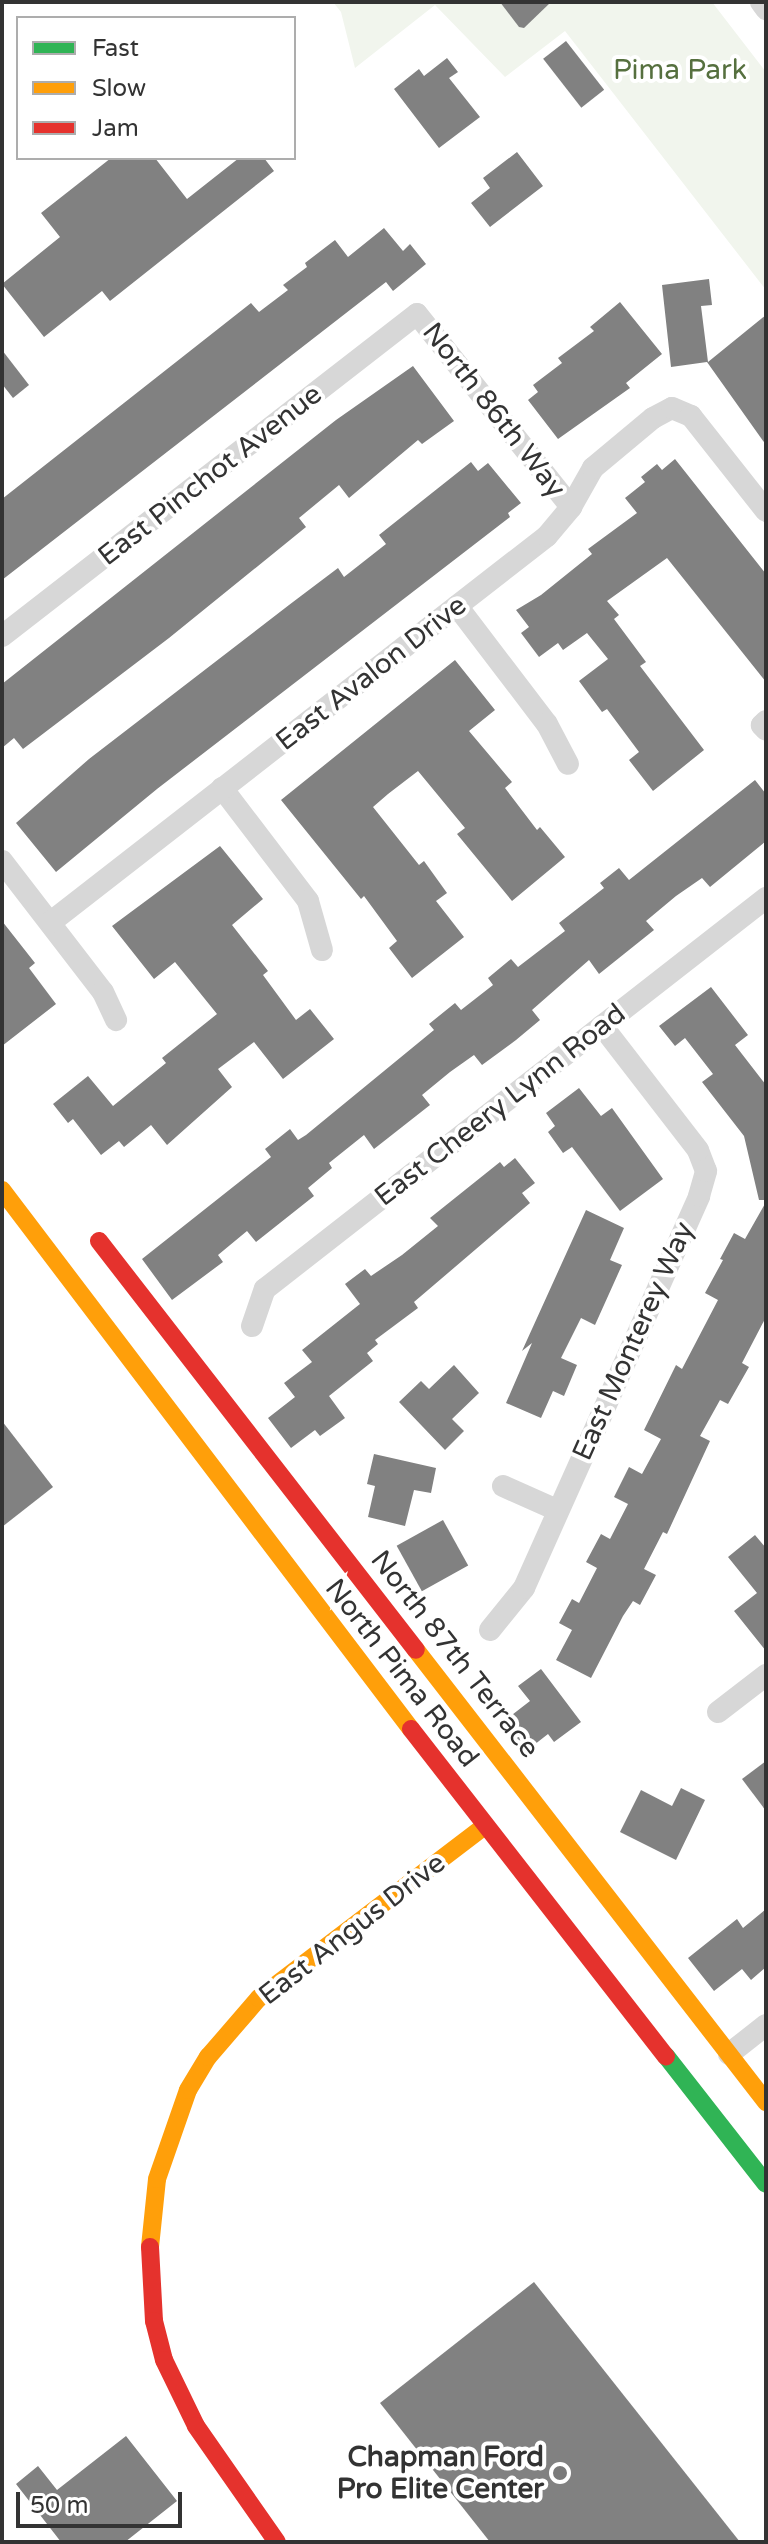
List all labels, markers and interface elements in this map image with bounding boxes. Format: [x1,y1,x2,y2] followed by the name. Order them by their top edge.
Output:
[16,16,296,160] legend
[92,34,139,63] text: Fast
[613,53,747,87] park label: Pima Park
[92,74,146,103] text: Slow
[92,114,139,143] text: Jam
[415,316,573,504] street label: North 86th Way
[92,377,328,573] street label: East Pinchot Avenue
[269,588,473,758] street label: East Avalon Drive
[368,997,632,1213] street label: East Cheery Lynn Road
[565,1217,701,1465] street label: East Monterey Way
[364,1544,546,1764] street label: North 87th Terrace
[318,1572,486,1774] street label: North Pima Road
[252,1846,452,2012] street label: East Angus Drive
[337,2440,544,2506] place label: Chapman Ford Pro Elite Center
[551,2464,569,2482] marker: Chapman Ford Pro Elite Center
[20,2476,186,2526] scale bar
[30,2491,88,2520] text: 50 m

